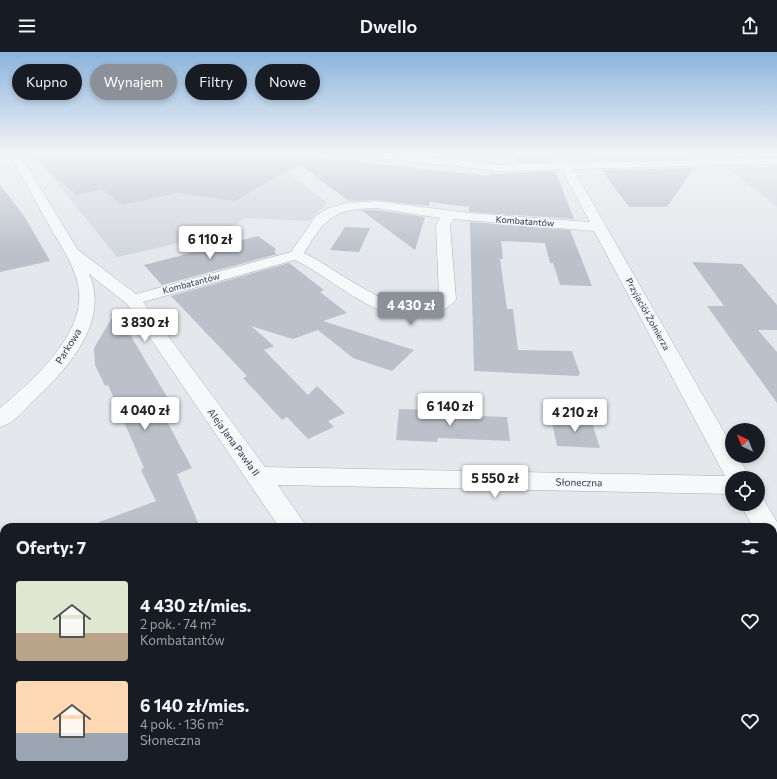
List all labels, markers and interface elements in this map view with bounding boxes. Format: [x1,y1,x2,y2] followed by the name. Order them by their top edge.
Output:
[16,15,38,37] icon: menu
[360,15,417,37] text: Dwello
[739,15,761,37] icon: share
[12,64,82,100] chip: Kupno
[90,64,177,100] chip: Wynajem
[185,64,247,100] chip: Filtry
[255,64,320,100] chip: Nowe
[495,213,555,229] street label: Kombatantów
[169,226,251,260] pin: 6 110 zł
[188,231,232,247] text: 6 110 zł
[161,270,221,296] street label: Kombatantów
[624,276,673,352] street label: Przyjaciół Żołnierza
[370,292,452,326] pin: 4 430 zł
[387,297,435,313] text: 4 430 zł
[104,309,186,343] pin: 3 830 zł
[121,314,169,330] text: 3 830 zł
[52,326,84,366] street label: Parkowa
[409,393,491,427] pin: 6 140 zł
[104,397,186,431] pin: 4 040 zł
[427,398,473,414] text: 6 140 zł
[534,399,616,433] pin: 4 210 zł
[120,402,170,418] text: 4 040 zł
[552,404,598,420] text: 4 210 zł
[205,406,263,478] street label: Aleja Jana Pawła II
[725,423,765,463] north arrow
[725,423,765,511] map controls
[454,465,536,499] pin: 5 550 zł
[471,470,519,486] text: 5 550 zł
[725,471,765,511] button: locate
[556,476,602,488] street label: Słoneczna
[739,536,761,558] icon: filters
[16,537,86,558] text: Oferty: 7
[140,595,251,616] text: 4 430 zł/mies.
[48,597,96,645] icon: home
[739,610,761,632] icon: heart
[140,616,216,632] text: 2 pok. · 74 m²
[140,632,225,648] text: Kombatantów
[140,695,249,716] text: 6 140 zł/mies.
[48,697,96,745] icon: home
[739,710,761,732] icon: heart
[140,716,224,732] text: 4 pok. · 136 m²
[140,732,201,748] text: Słoneczna

